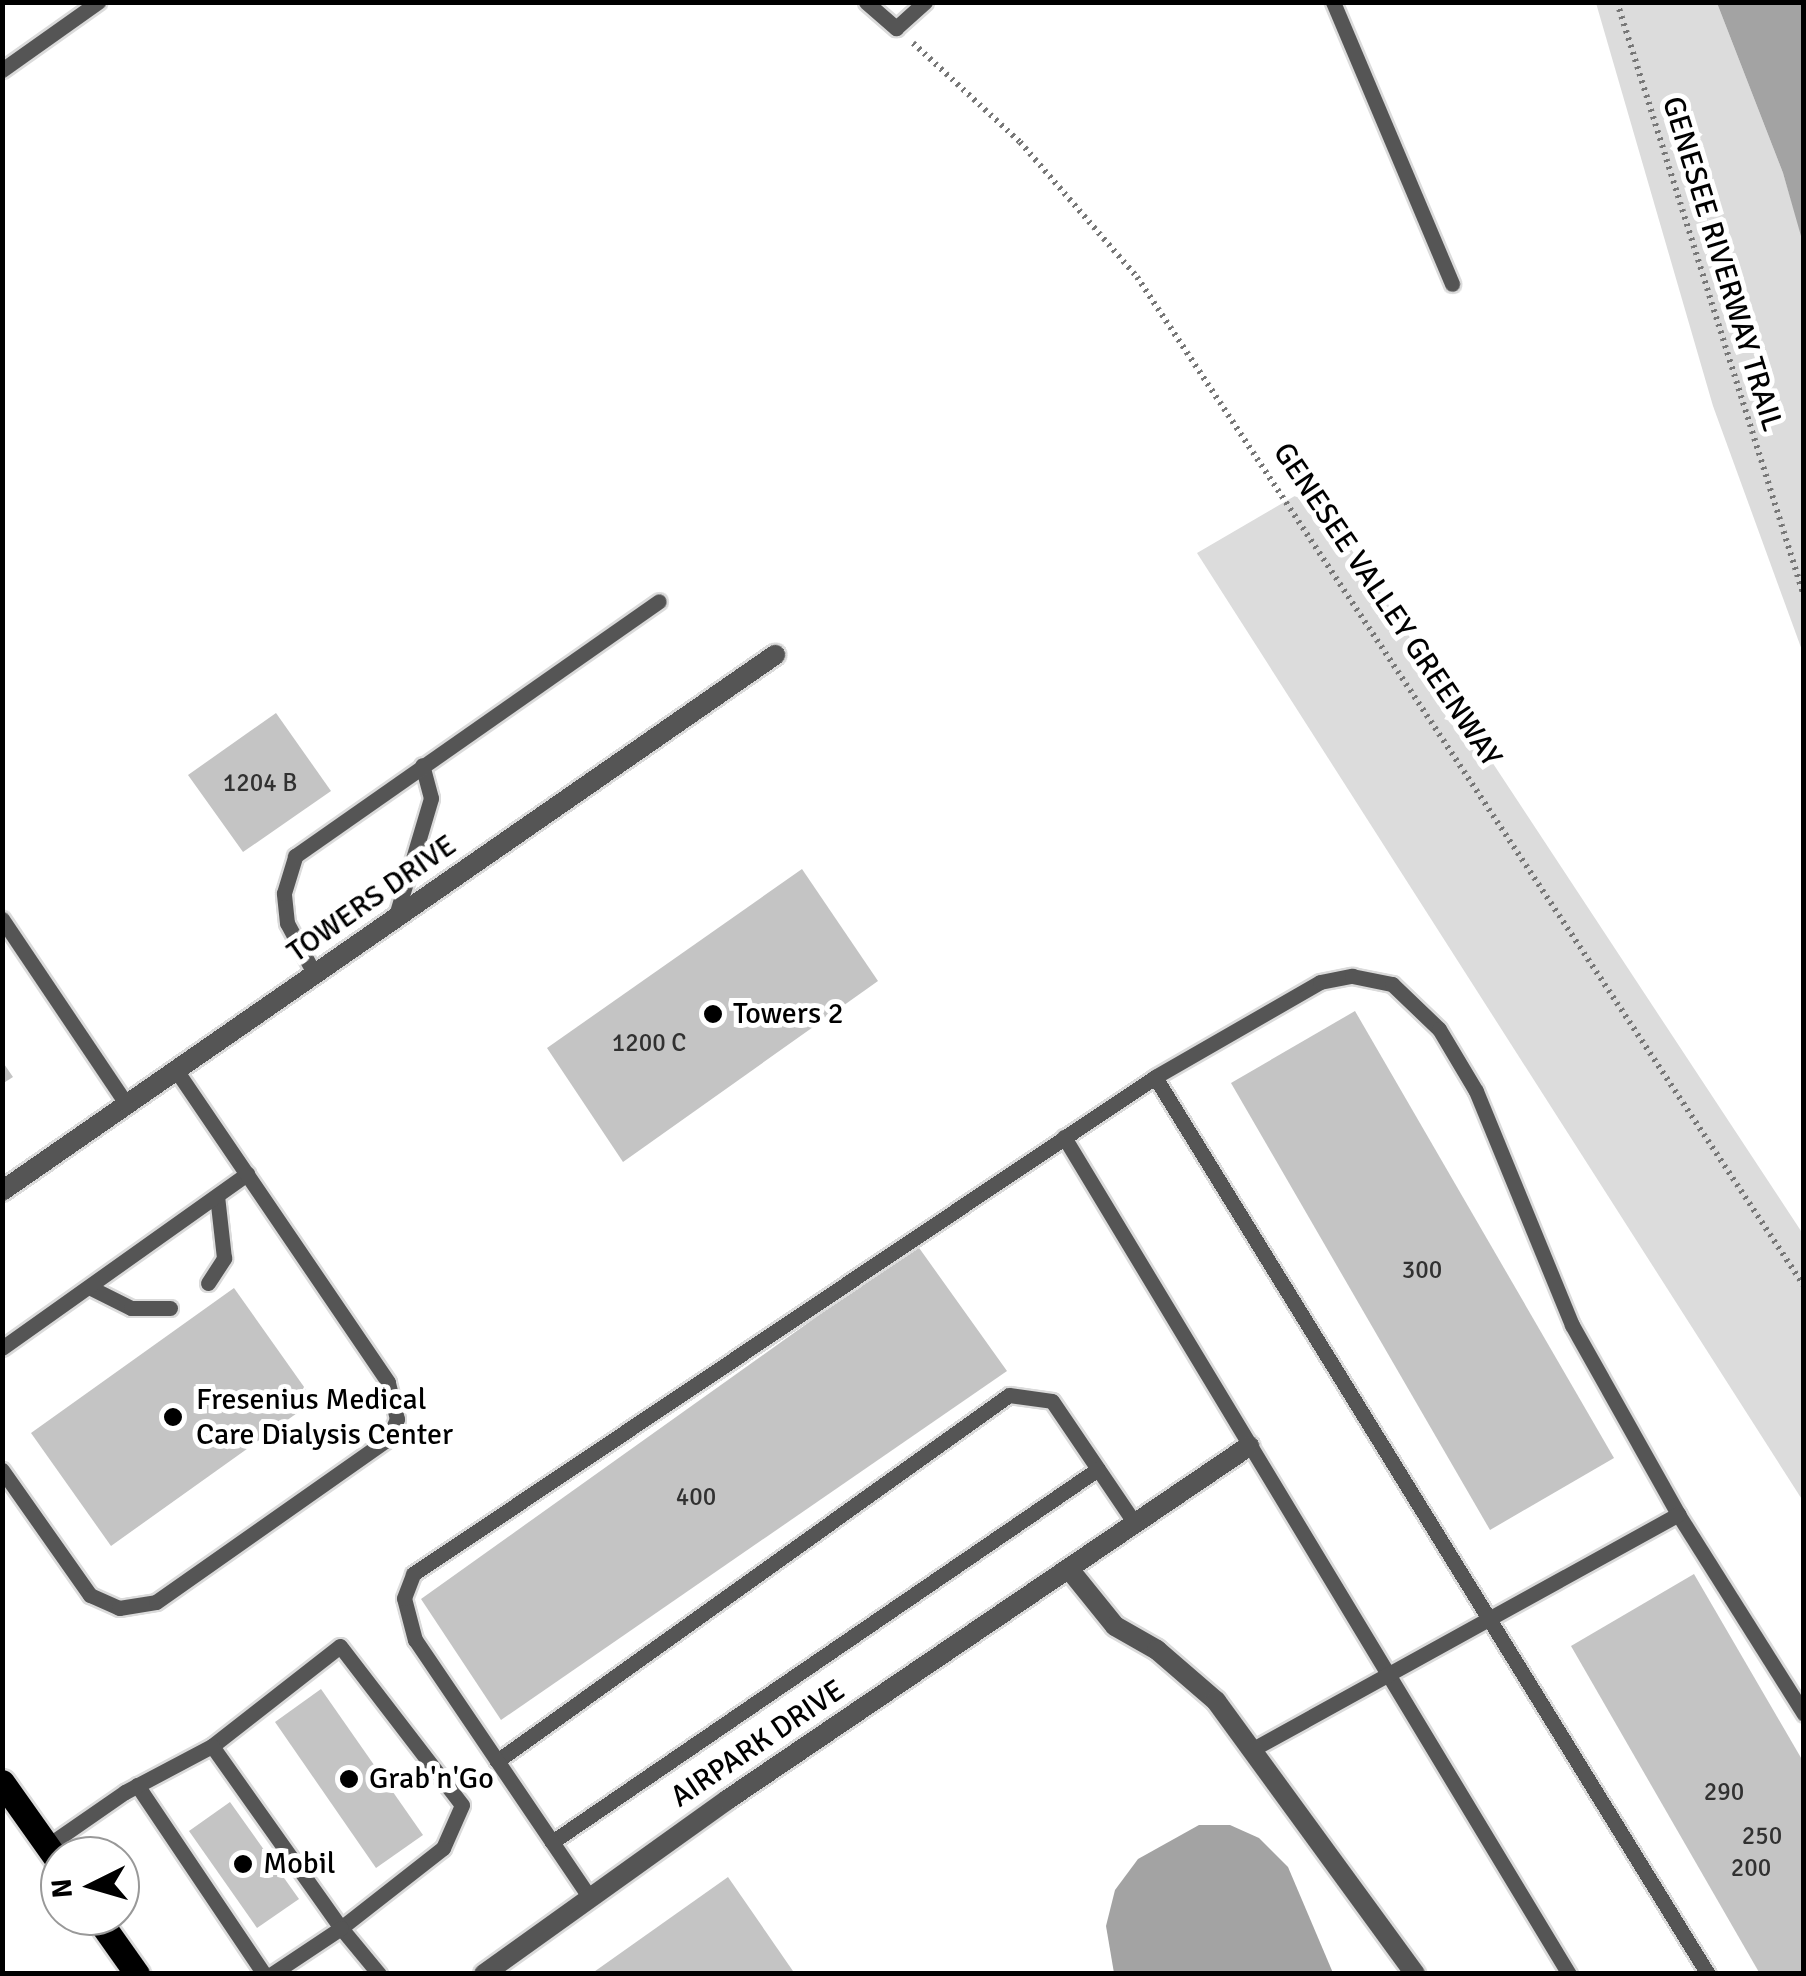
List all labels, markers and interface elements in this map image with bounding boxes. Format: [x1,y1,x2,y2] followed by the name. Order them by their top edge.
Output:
[1654,92,1790,436] street label: GENESEE RIVERWAY TRAIL
[1265,436,1509,774] street label: GENESEE VALLEY GREENWAY
[223,768,297,798] house number: 1204 B
[281,828,463,970] street label: TOWERS DRIVE
[733,996,844,1032] place label: Towers 2
[702,1003,724,1025] marker: Towers 2
[612,1028,686,1058] house number: 1200 C
[1402,1255,1442,1285] house number: 300
[196,1382,453,1452] place label: Fresenius Medical Care Dialysis Center
[160,1404,186,1430] marker: Fresenius Medical Care Dialysis Center
[676,1482,716,1512] house number: 400
[664,1673,852,1815] street label: AIRPARK DRIVE
[369,1761,494,1797] place label: Grab'n'Go
[338,1768,360,1790] marker: Grab'n'Go
[1704,1777,1744,1807] house number: 290
[1742,1821,1782,1851] house number: 250
[40,1836,140,1936] north arrow
[263,1846,336,1882] place label: Mobil
[232,1853,254,1875] marker: Mobil
[1731,1853,1771,1883] house number: 200
[44,1877,80,1900] text: N

